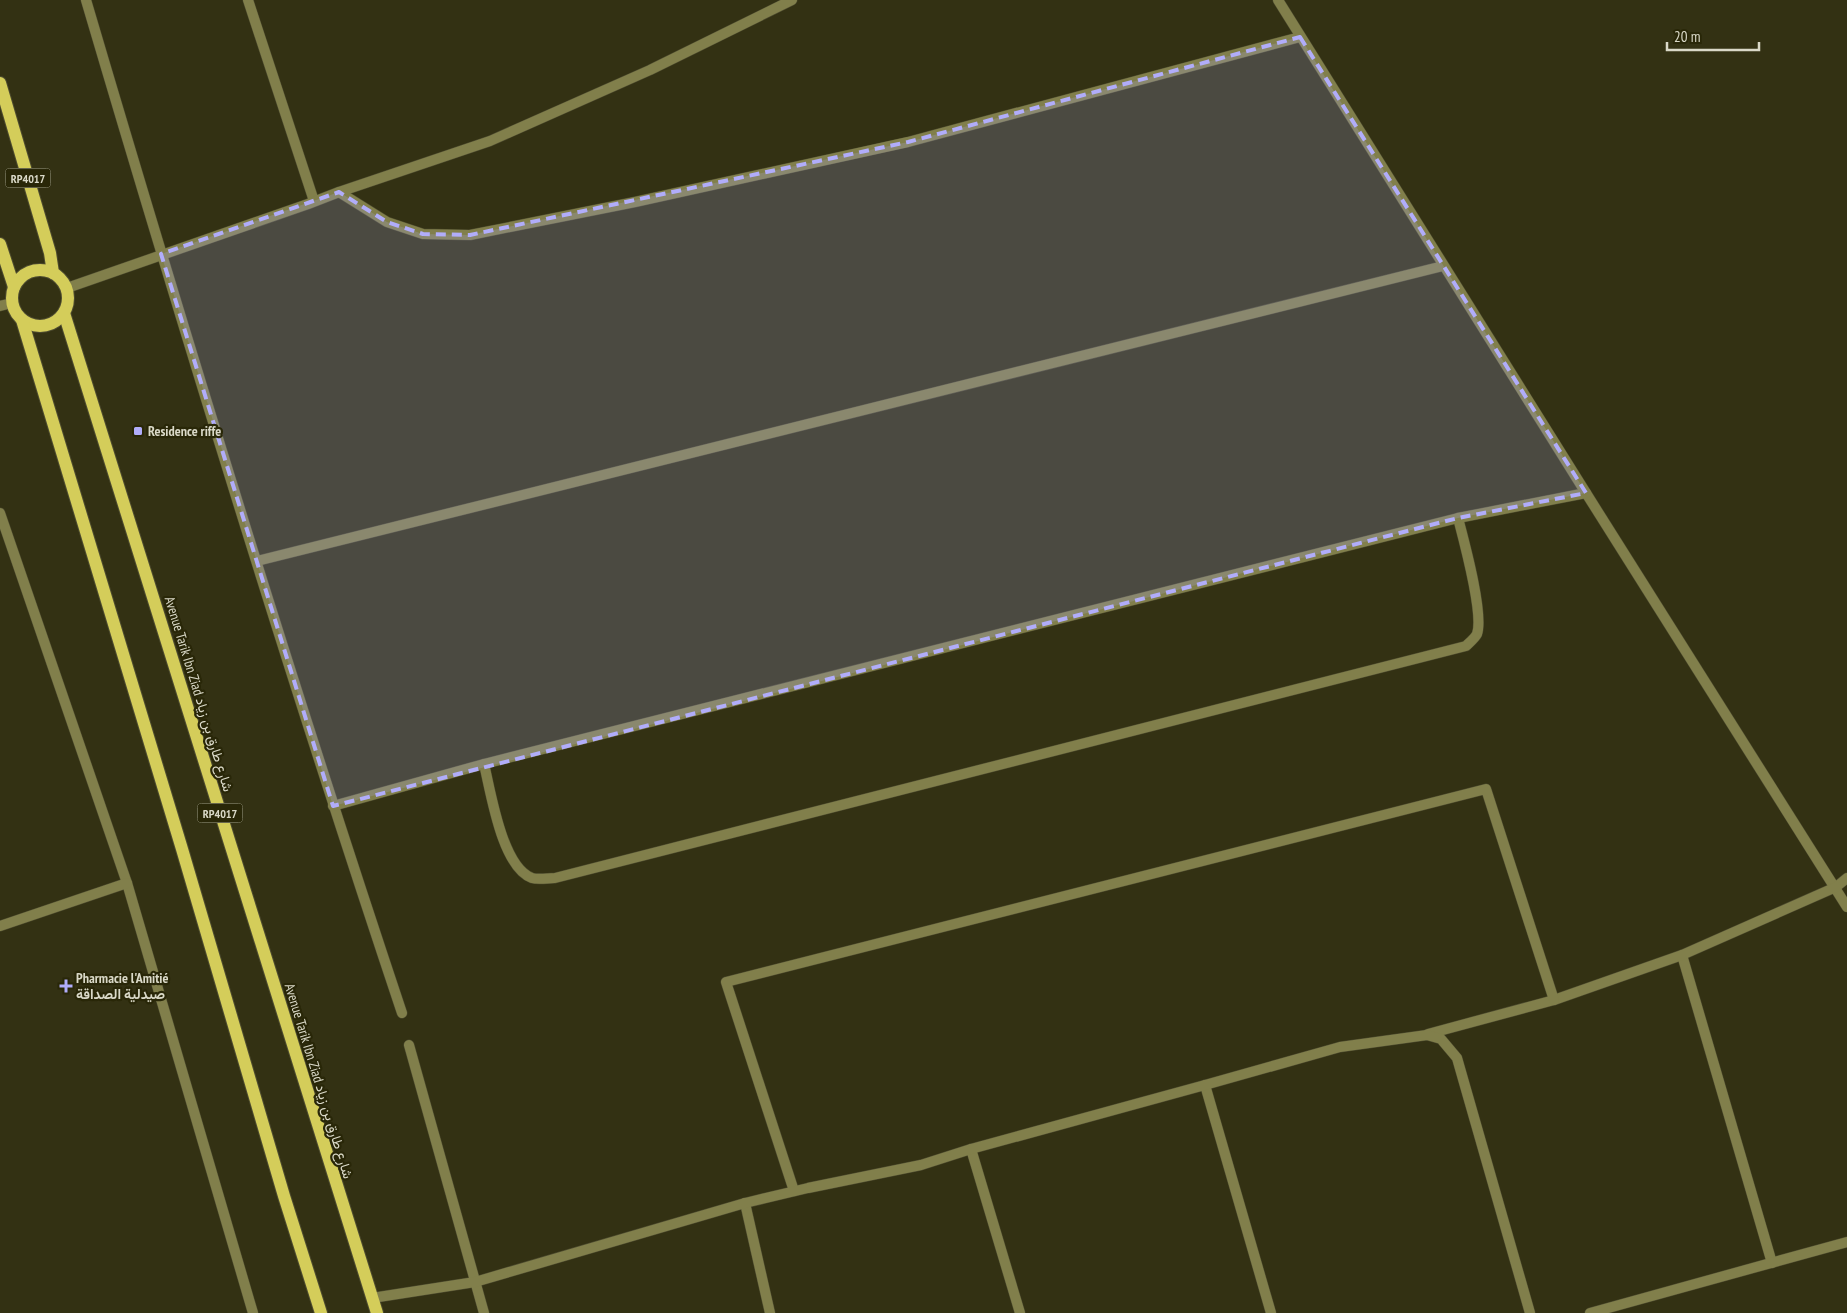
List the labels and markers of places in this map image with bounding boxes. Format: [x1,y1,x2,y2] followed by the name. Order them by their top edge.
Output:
[148,422,221,440] place label: Residence riffe
[132,425,144,437] marker: Residence riffe
[76,969,168,1003] place label: Pharmacie l'Amitié صيدلية الصداقة
[60,980,72,992] marker: Pharmacie l'Amitié صيدلية الصداقة

